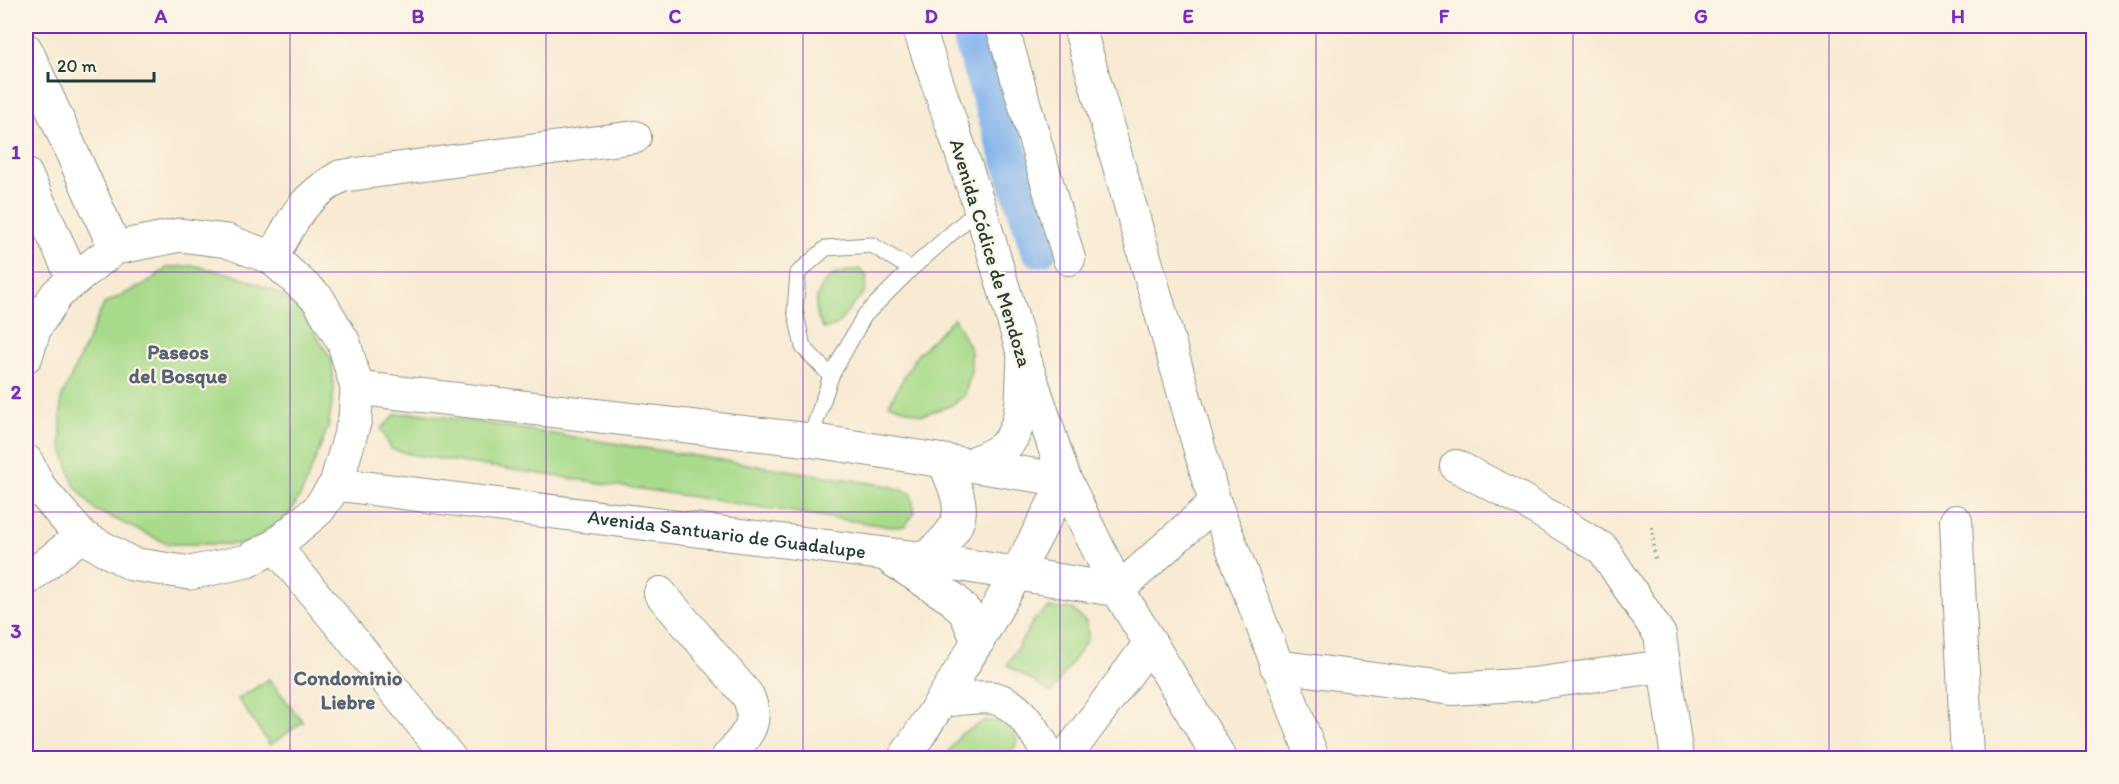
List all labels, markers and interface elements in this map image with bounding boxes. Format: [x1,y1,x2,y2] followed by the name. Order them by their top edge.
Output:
[154,4,168,28] text: A
[412,4,425,28] text: B
[669,4,682,28] text: C
[924,4,938,28] text: D
[1182,4,1194,28] text: E
[1439,4,1450,28] text: F
[1694,4,1708,28] text: G
[1951,4,1965,28] text: H
[48,45,154,83] scale bar
[57,55,97,77] text: 20 m
[945,136,1037,371] street label: Avenida Códice de Mendoza
[11,140,21,164] text: 1
[129,339,227,389] district label: Paseos del Bosque
[11,380,22,404] text: 2
[586,504,867,563] street label: Avenida Santuario de Guadalupe
[11,619,22,643] text: 3
[294,665,403,714] district label: Condominio Liebre

